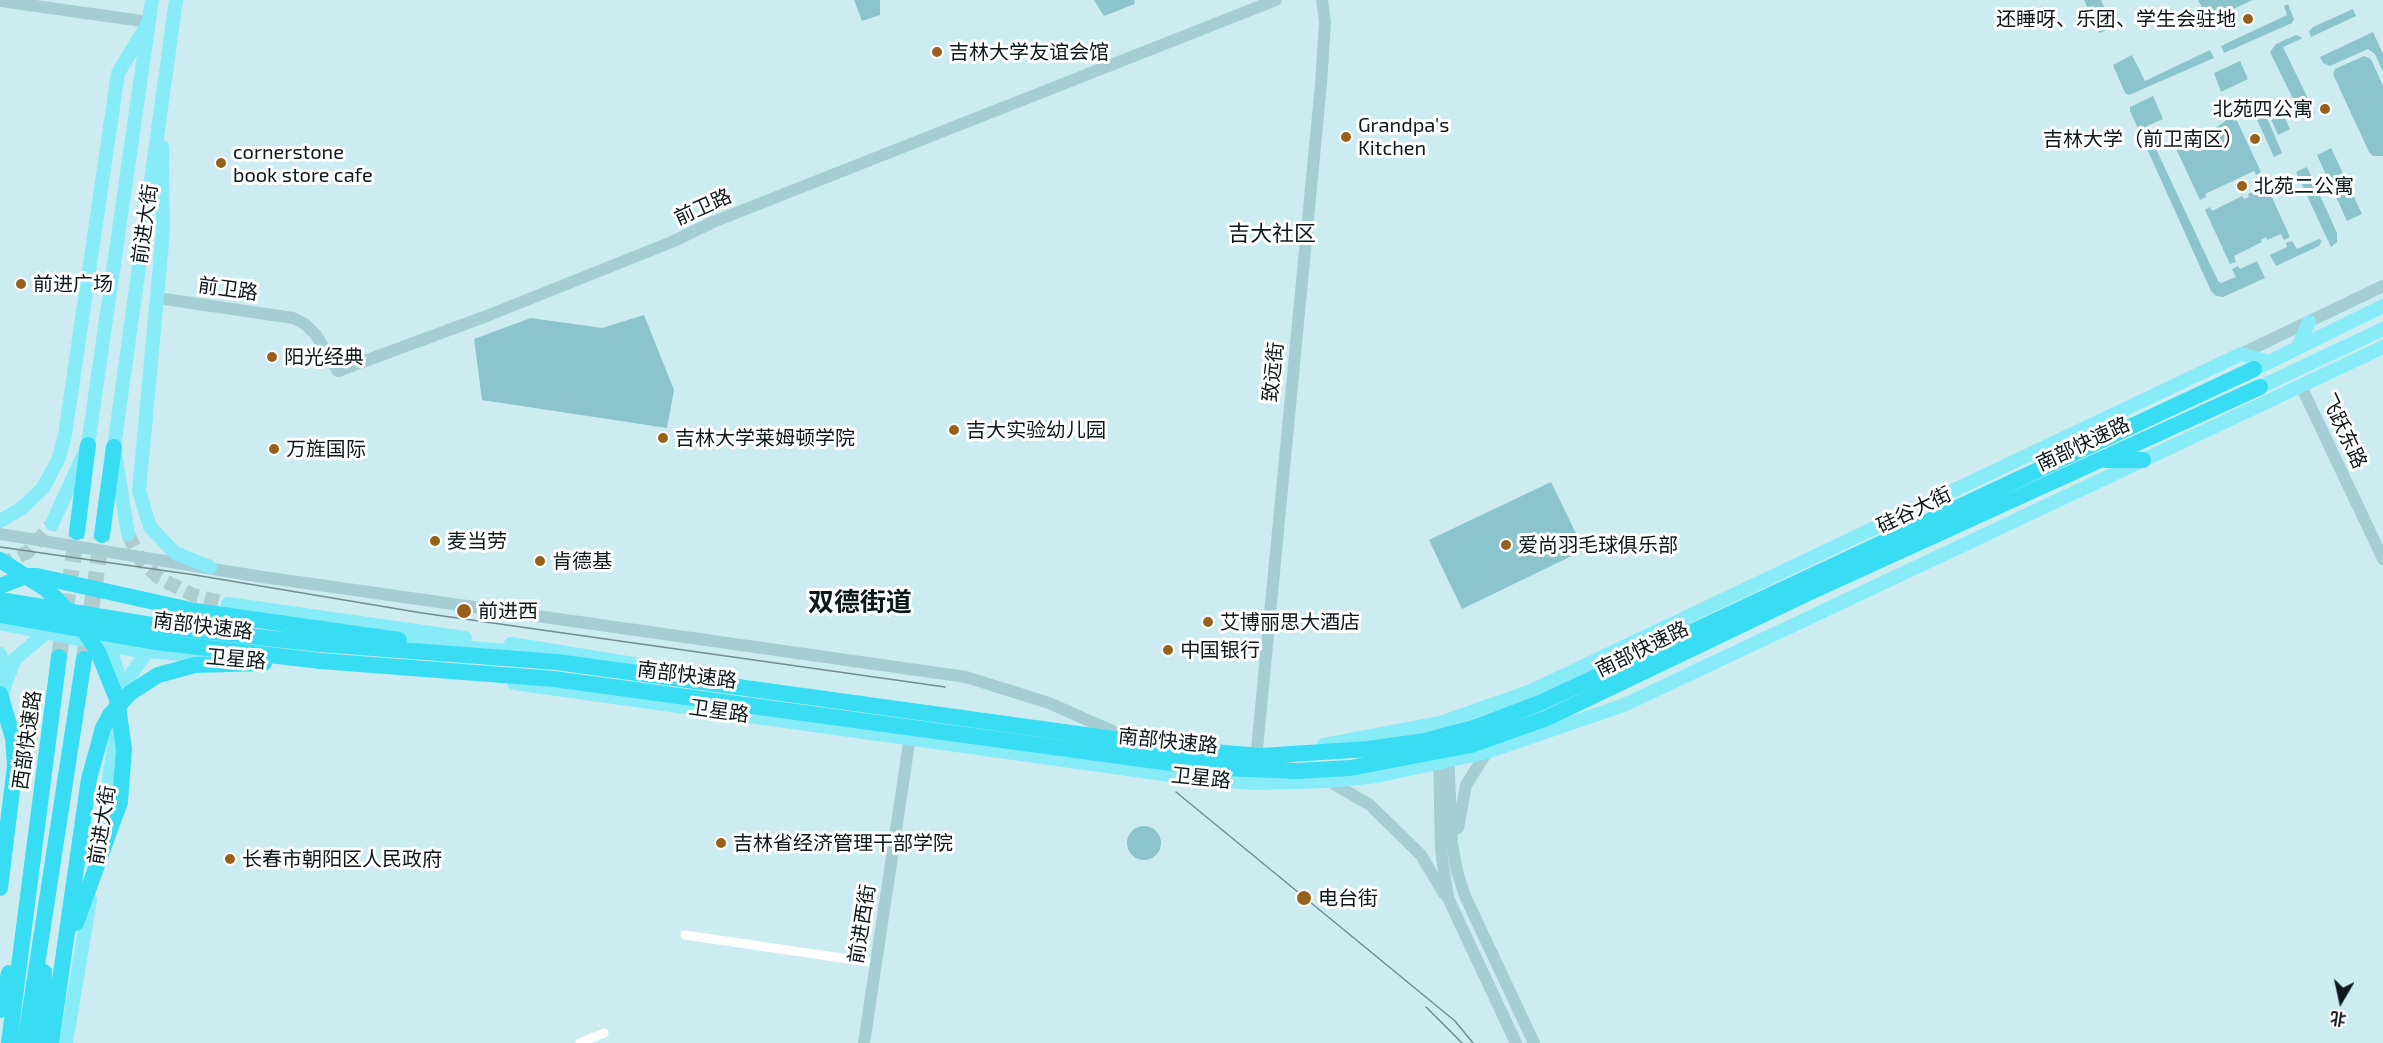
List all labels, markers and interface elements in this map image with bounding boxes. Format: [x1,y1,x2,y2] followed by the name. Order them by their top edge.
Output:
[1996,7,2236,31] place label: 还睡呀、乐团、学生会驻地
[2241,12,2255,26] marker: 还睡呀、乐团、学生会驻地
[949,40,1109,64] place label: 吉林大学友谊会馆
[930,45,944,59] marker: 吉林大学友谊会馆
[2213,97,2313,121] place label: 北苑四公寓
[2318,102,2332,116] marker: 北苑四公寓
[1358,113,1449,160] place label: Grandpa's Kitchen
[2043,127,2243,151] place label: 吉林大学（前卫南区）
[1339,130,1353,144] marker: Grandpa's Kitchen
[2248,132,2262,146] marker: 吉林大学（前卫南区）
[233,140,373,187] place label: cornerstone book store cafe
[214,156,228,170] marker: cornerstone book store cafe
[2254,174,2354,198] place label: 北苑二公寓
[2235,179,2249,193] marker: 北苑二公寓
[128,183,162,265] street label: 前进大街
[671,184,735,230] street label: 前卫路
[1228,221,1316,247] district label: 吉大社区
[33,272,113,296] place label: 前进广场
[197,273,259,305] street label: 前卫路
[14,277,28,291] marker: 前进广场
[1258,341,1288,403] street label: 致远街
[284,345,364,369] place label: 阳光经典
[265,350,279,364] marker: 阳光经典
[2316,390,2372,472] street label: 飞跃东路
[2033,412,2133,476] street label: 南部快速路
[966,418,1106,442] place label: 吉大实验幼儿园
[947,423,961,437] marker: 吉大实验幼儿园
[675,426,855,450] place label: 吉林大学莱姆顿学院
[656,431,670,445] marker: 吉林大学莱姆顿学院
[286,437,366,461] place label: 万旌国际
[267,442,281,456] marker: 万旌国际
[1873,482,1955,538] street label: 硅谷大街
[447,529,507,553] place label: 麦当劳
[1518,533,1678,557] place label: 爱尚羽毛球俱乐部
[428,534,442,548] marker: 麦当劳
[1499,538,1513,552] marker: 爱尚羽毛球俱乐部
[552,549,612,573] place label: 肯德基
[533,554,547,568] marker: 肯德基
[808,586,912,618] district label: 双德街道
[478,599,538,623] place label: 前进西
[455,602,473,620] marker: 前进西
[152,608,254,644] street label: 南部快速路
[1220,610,1360,634] place label: 艾博丽思大酒店
[1201,615,1215,629] marker: 艾博丽思大酒店
[1592,616,1692,682] street label: 南部快速路
[1180,638,1260,662] place label: 中国银行
[1161,643,1175,657] marker: 中国银行
[205,644,267,674] street label: 卫星路
[636,657,738,693] street label: 南部快速路
[8,689,46,791] street label: 西部快速路
[688,695,750,727] street label: 卫星路
[1117,724,1219,758] street label: 南部快速路
[1170,763,1232,793] street label: 卫星路
[84,784,120,866] street label: 前进大街
[733,831,953,855] place label: 吉林省经济管理干部学院
[714,836,728,850] marker: 吉林省经济管理干部学院
[242,847,442,871] place label: 长春市朝阳区人民政府
[223,852,237,866] marker: 长春市朝阳区人民政府
[844,883,880,965] street label: 前进西街
[1318,886,1378,910] place label: 电台街
[1295,889,1313,907] marker: 电台街
[2311,971,2371,1031] north arrow
[2329,1009,2348,1030] text: 北

